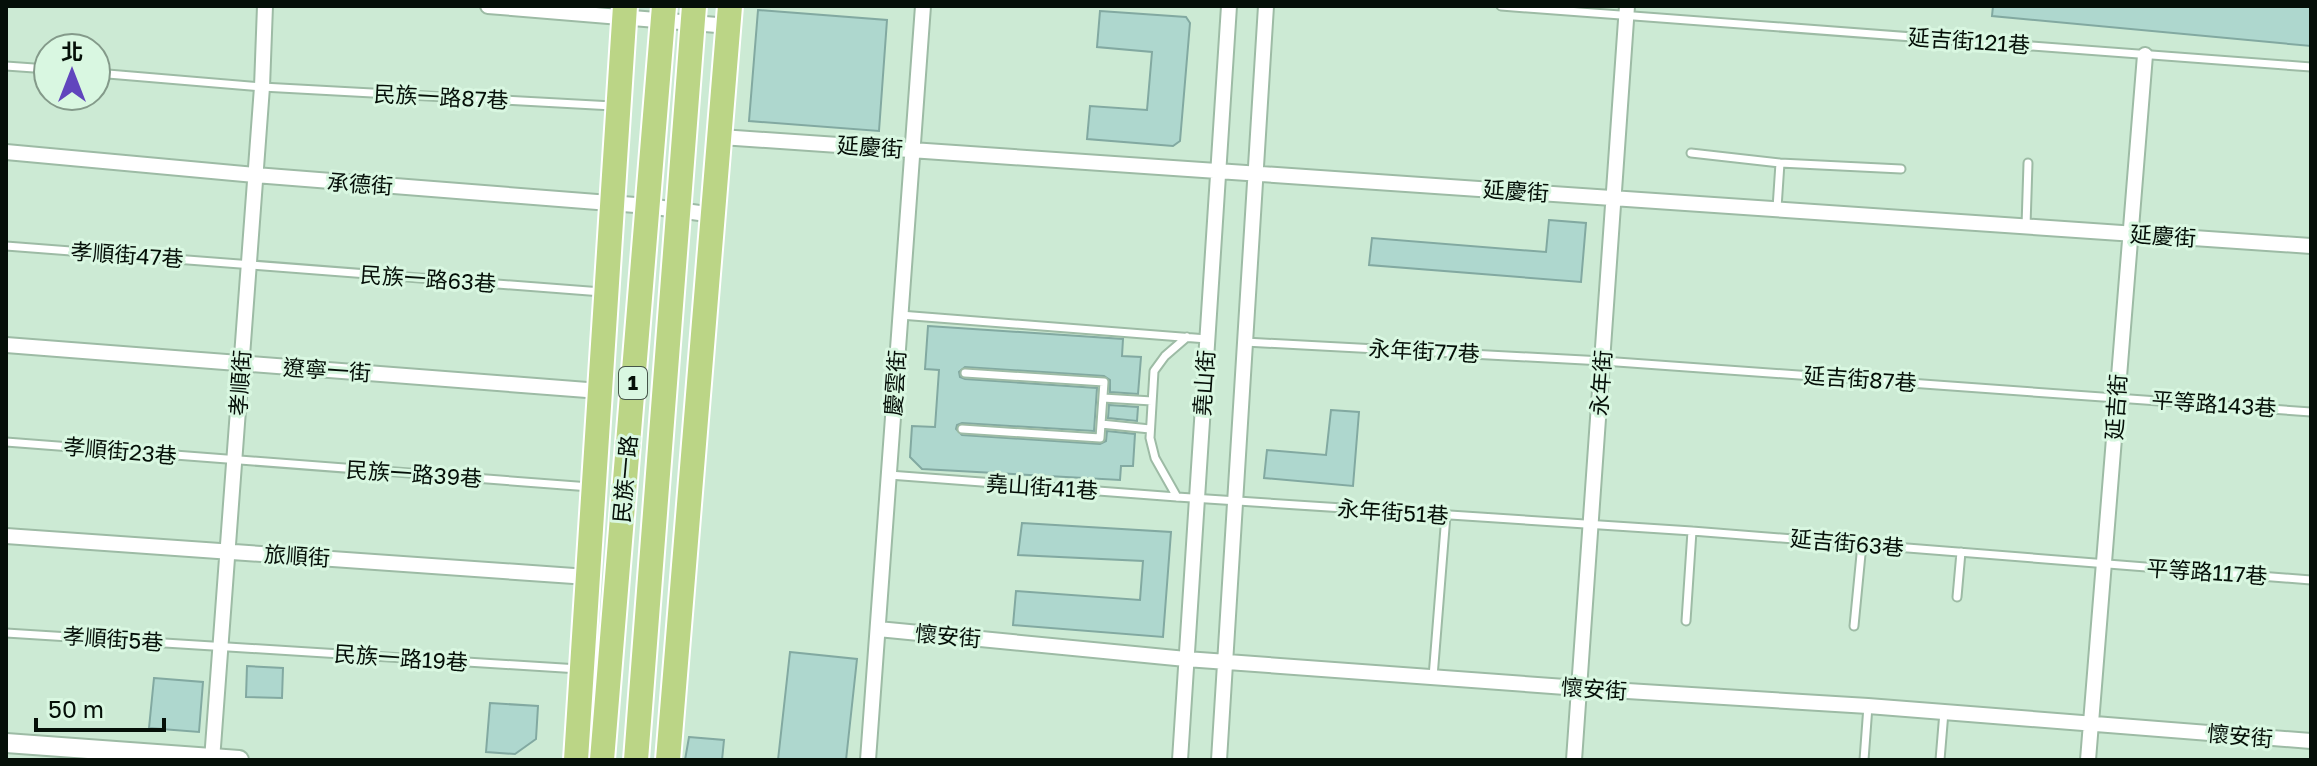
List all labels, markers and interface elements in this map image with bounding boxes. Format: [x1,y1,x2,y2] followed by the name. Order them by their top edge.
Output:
[1907,23,2031,58] street label: 延吉街121巷
[32,32,112,112] north arrow
[61,38,83,65] text: 北
[373,79,509,114] street label: 民族一路87巷
[836,131,904,162] street label: 延慶街
[326,168,394,199] street label: 承德街
[1482,175,1550,206] street label: 延慶街
[2129,220,2197,251] street label: 延慶街
[70,237,184,272] street label: 孝順街47巷
[359,260,497,297] street label: 民族一路63巷
[1368,334,1480,367] street label: 永年街77巷
[224,349,255,417] street label: 孝順街
[879,349,910,417] street label: 慶雲街
[1188,349,1219,417] street label: 堯山街
[1585,349,1616,417] street label: 永年街
[282,353,372,386] street label: 遼寧一街
[1803,361,1917,396] street label: 延吉街87巷
[619,367,647,399] road number: 1
[2100,373,2131,441] street label: 延吉街
[2151,386,2277,421] street label: 平等路143巷
[62,432,178,469] street label: 孝順街23巷
[607,434,642,524] street label: 民族一路
[345,455,483,492] street label: 民族一路39巷
[985,469,1099,504] street label: 堯山街41巷
[1337,494,1450,529] street label: 永年街51巷
[1789,524,1905,561] street label: 延吉街63巷
[263,540,331,571] street label: 旅順街
[2146,554,2268,589] street label: 平等路117巷
[914,619,982,652] street label: 懷安街
[62,622,164,655] street label: 孝順街5巷
[333,639,469,676] street label: 民族一路19巷
[1560,673,1628,704] street label: 懷安街
[36,682,164,732] scale bar
[48,694,104,723] text: 50 m
[2206,719,2274,752] street label: 懷安街

